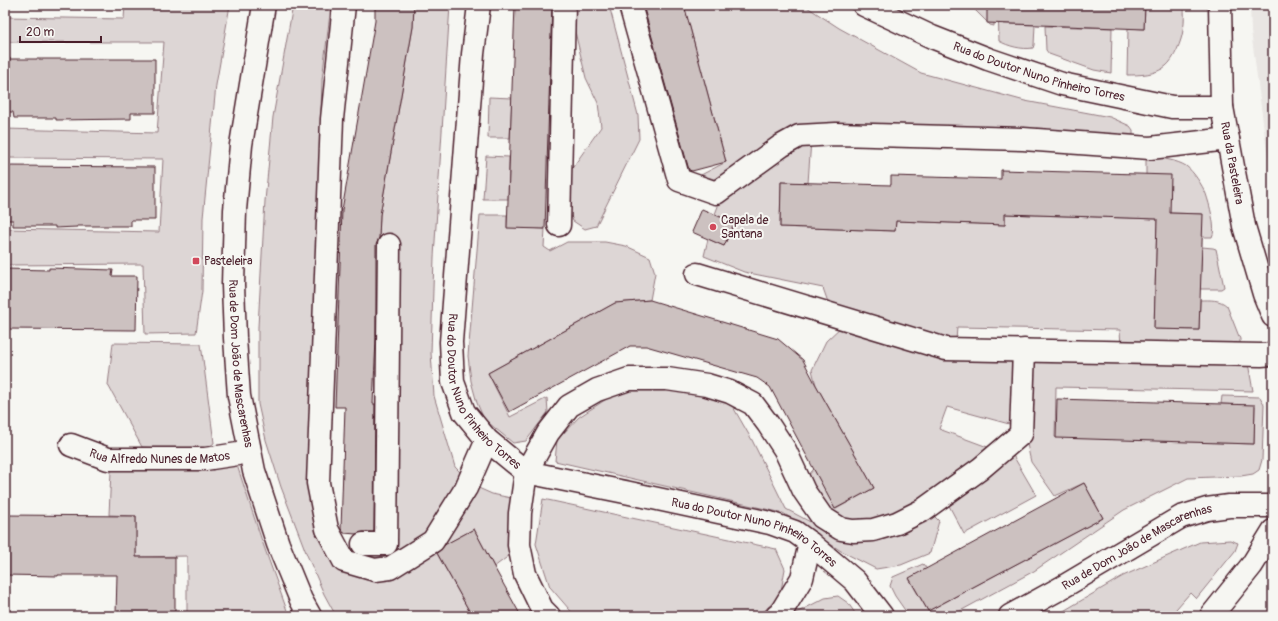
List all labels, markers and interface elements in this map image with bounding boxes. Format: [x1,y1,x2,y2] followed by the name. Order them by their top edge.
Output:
[20,18,101,44] scale bar
[26,25,55,40] text: 20 m
[951,39,1127,105] street label: Rua do Doutor Nuno Pinheiro Torres
[1217,120,1247,206] street label: Rua da Pasteleira
[721,213,769,242] place label: Capela de Santana
[708,222,718,232] marker: Capela de Santana
[204,254,253,269] place label: Pasteleira
[191,256,201,266] marker: Pasteleira
[225,279,257,449] street label: Rua de Dom João de Mascarenhas
[443,313,525,473] street label: Rua do Doutor Nuno Pinheiro Torres
[87,445,232,467] street label: Rua Alfredo Nunes de Matos
[670,495,841,570] street label: Rua do Doutor Nuno Pinheiro Torres
[1059,501,1213,593] street label: Rua de Dom João de Mascarenhas

